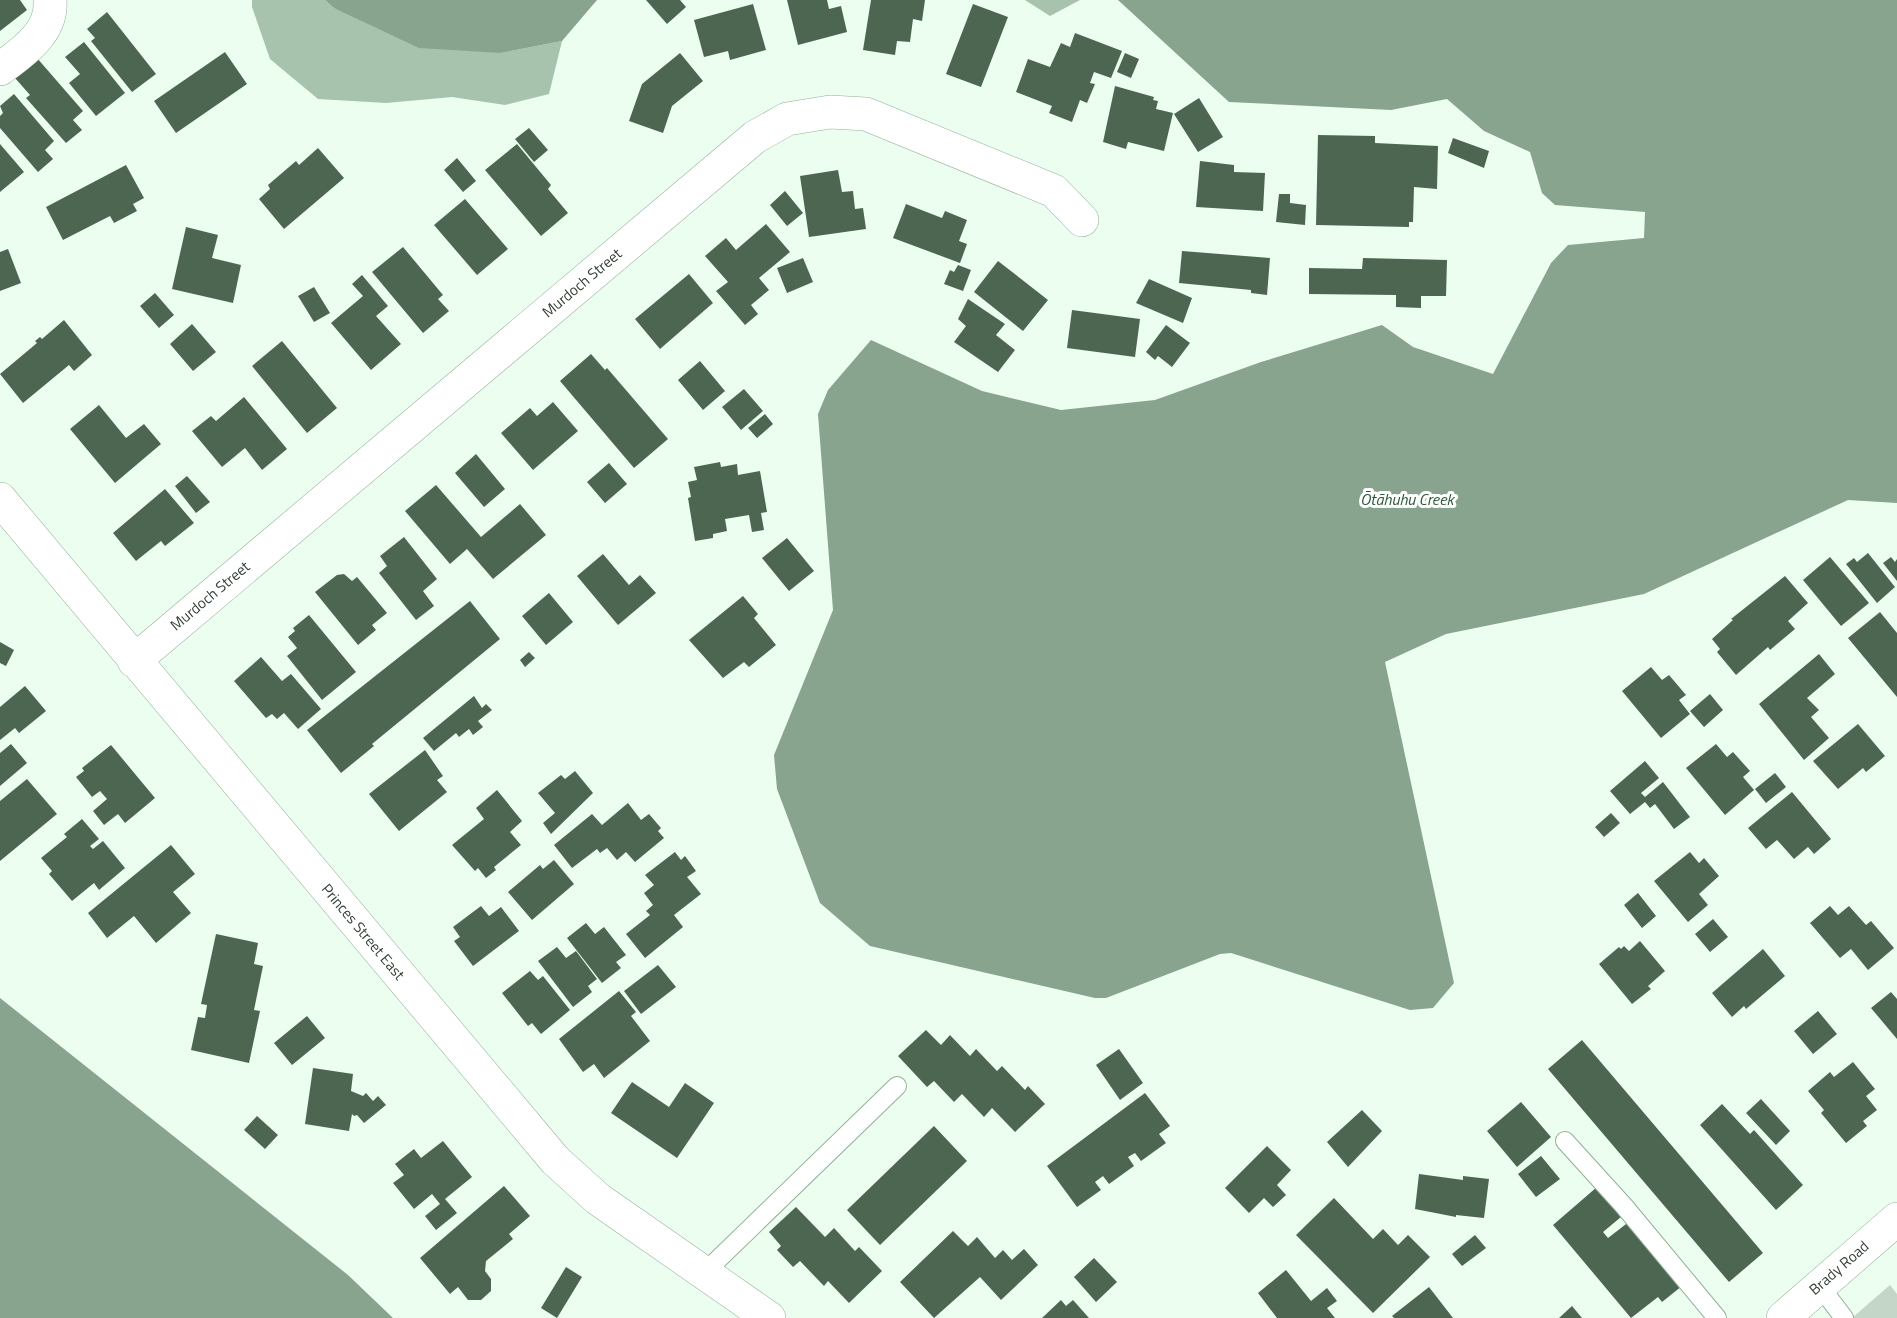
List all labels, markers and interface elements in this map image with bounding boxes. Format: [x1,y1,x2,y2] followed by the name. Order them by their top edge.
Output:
[537,242,627,323] street label: Murdoch Street
[1360,487,1456,511] water label: Ōtāhuhu Creek
[165,555,255,636] street label: Murdoch Street
[316,878,411,985] street label: Princes Street East
[1804,1235,1874,1300] street label: Brady Road

